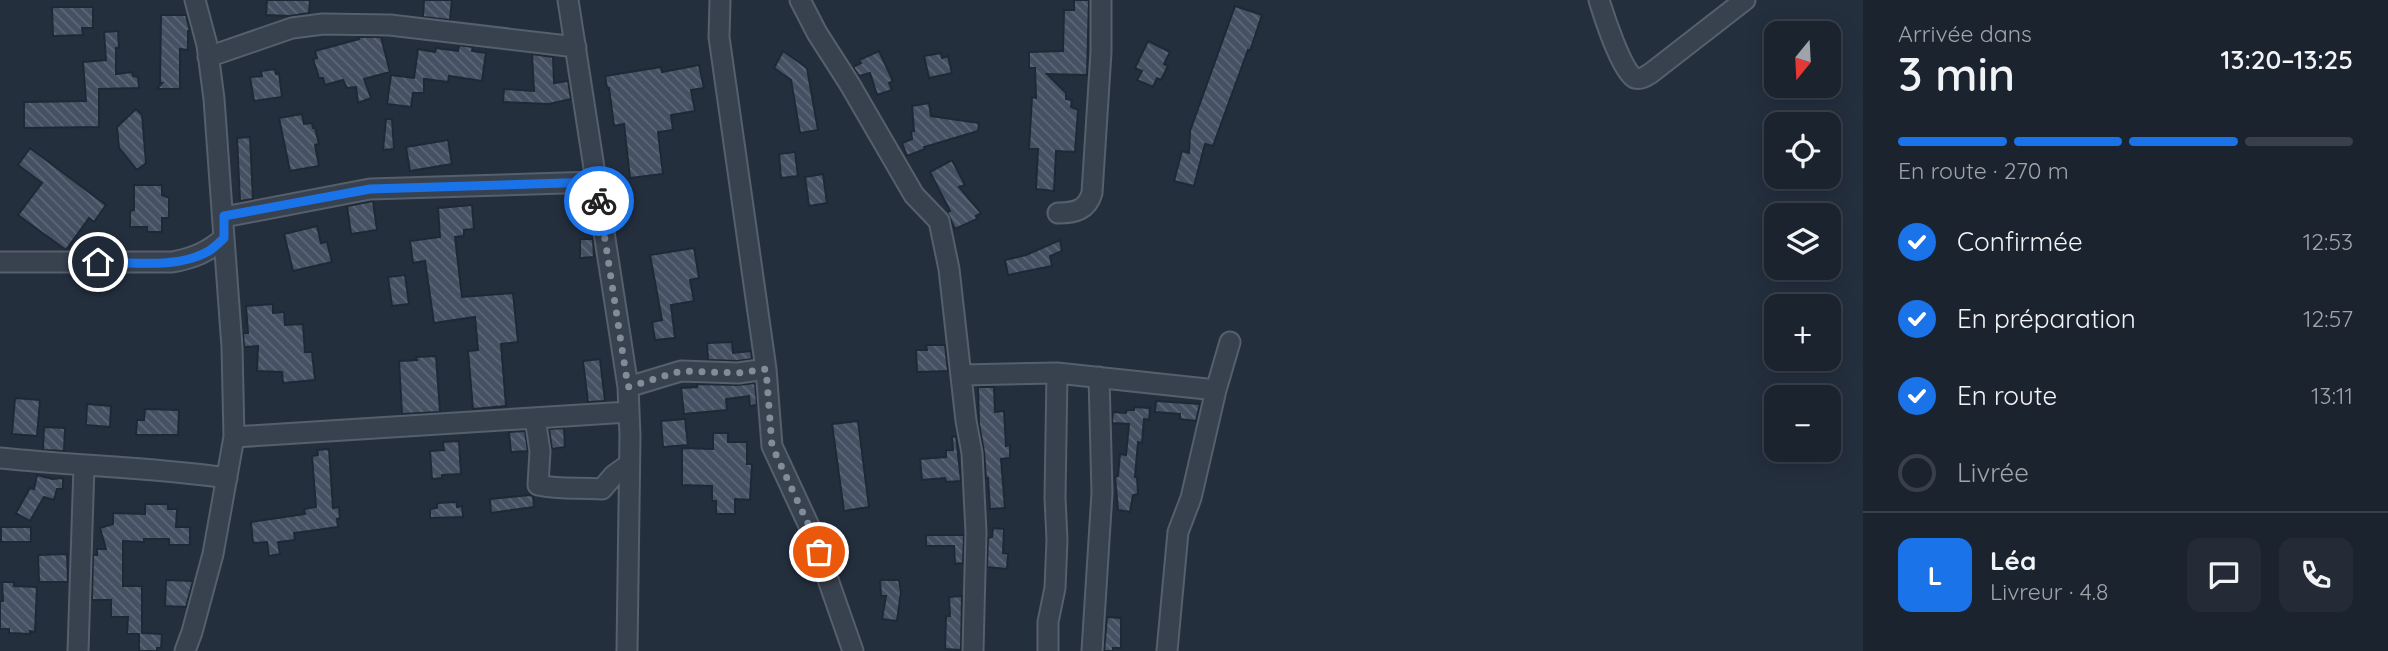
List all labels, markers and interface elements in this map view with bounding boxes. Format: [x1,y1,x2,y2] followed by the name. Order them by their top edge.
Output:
[1898,19,2032,48] text: Arrivée dans
[1764,21,1841,98] north arrow
[1764,21,1841,462] map controls
[2221,43,2353,76] text: 13:20–13:25
[1898,45,2015,103] text: 3 min
[1764,112,1841,189] button: locate
[1898,156,2069,185] text: En route · 270 m
[564,166,634,236] courier
[580,182,618,220] icon: bike
[1764,203,1841,280] button: layers
[1898,223,1936,261] icon: check
[1957,225,2083,258] text: Confirmée
[2303,227,2353,256] text: 12:53
[68,232,128,292] pin
[79,243,117,281] icon: home
[1764,294,1841,371] button: +
[1898,300,1936,338] icon: check
[1957,302,2136,335] text: En préparation
[2303,304,2353,333] text: 12:57
[1898,377,1936,415] icon: check
[1957,379,2057,412] text: En route
[2311,381,2353,410] text: 13:11
[1764,385,1841,462] button: −
[1957,456,2029,489] text: Livrée
[789,522,849,582] pin
[800,533,838,571] icon: bag
[2187,538,2261,612] button: chat
[2279,538,2353,612] button: phone
[1990,544,2036,577] text: Léa
[1928,559,1942,592] text: L
[1990,577,2108,606] text: Livreur · 4.8

